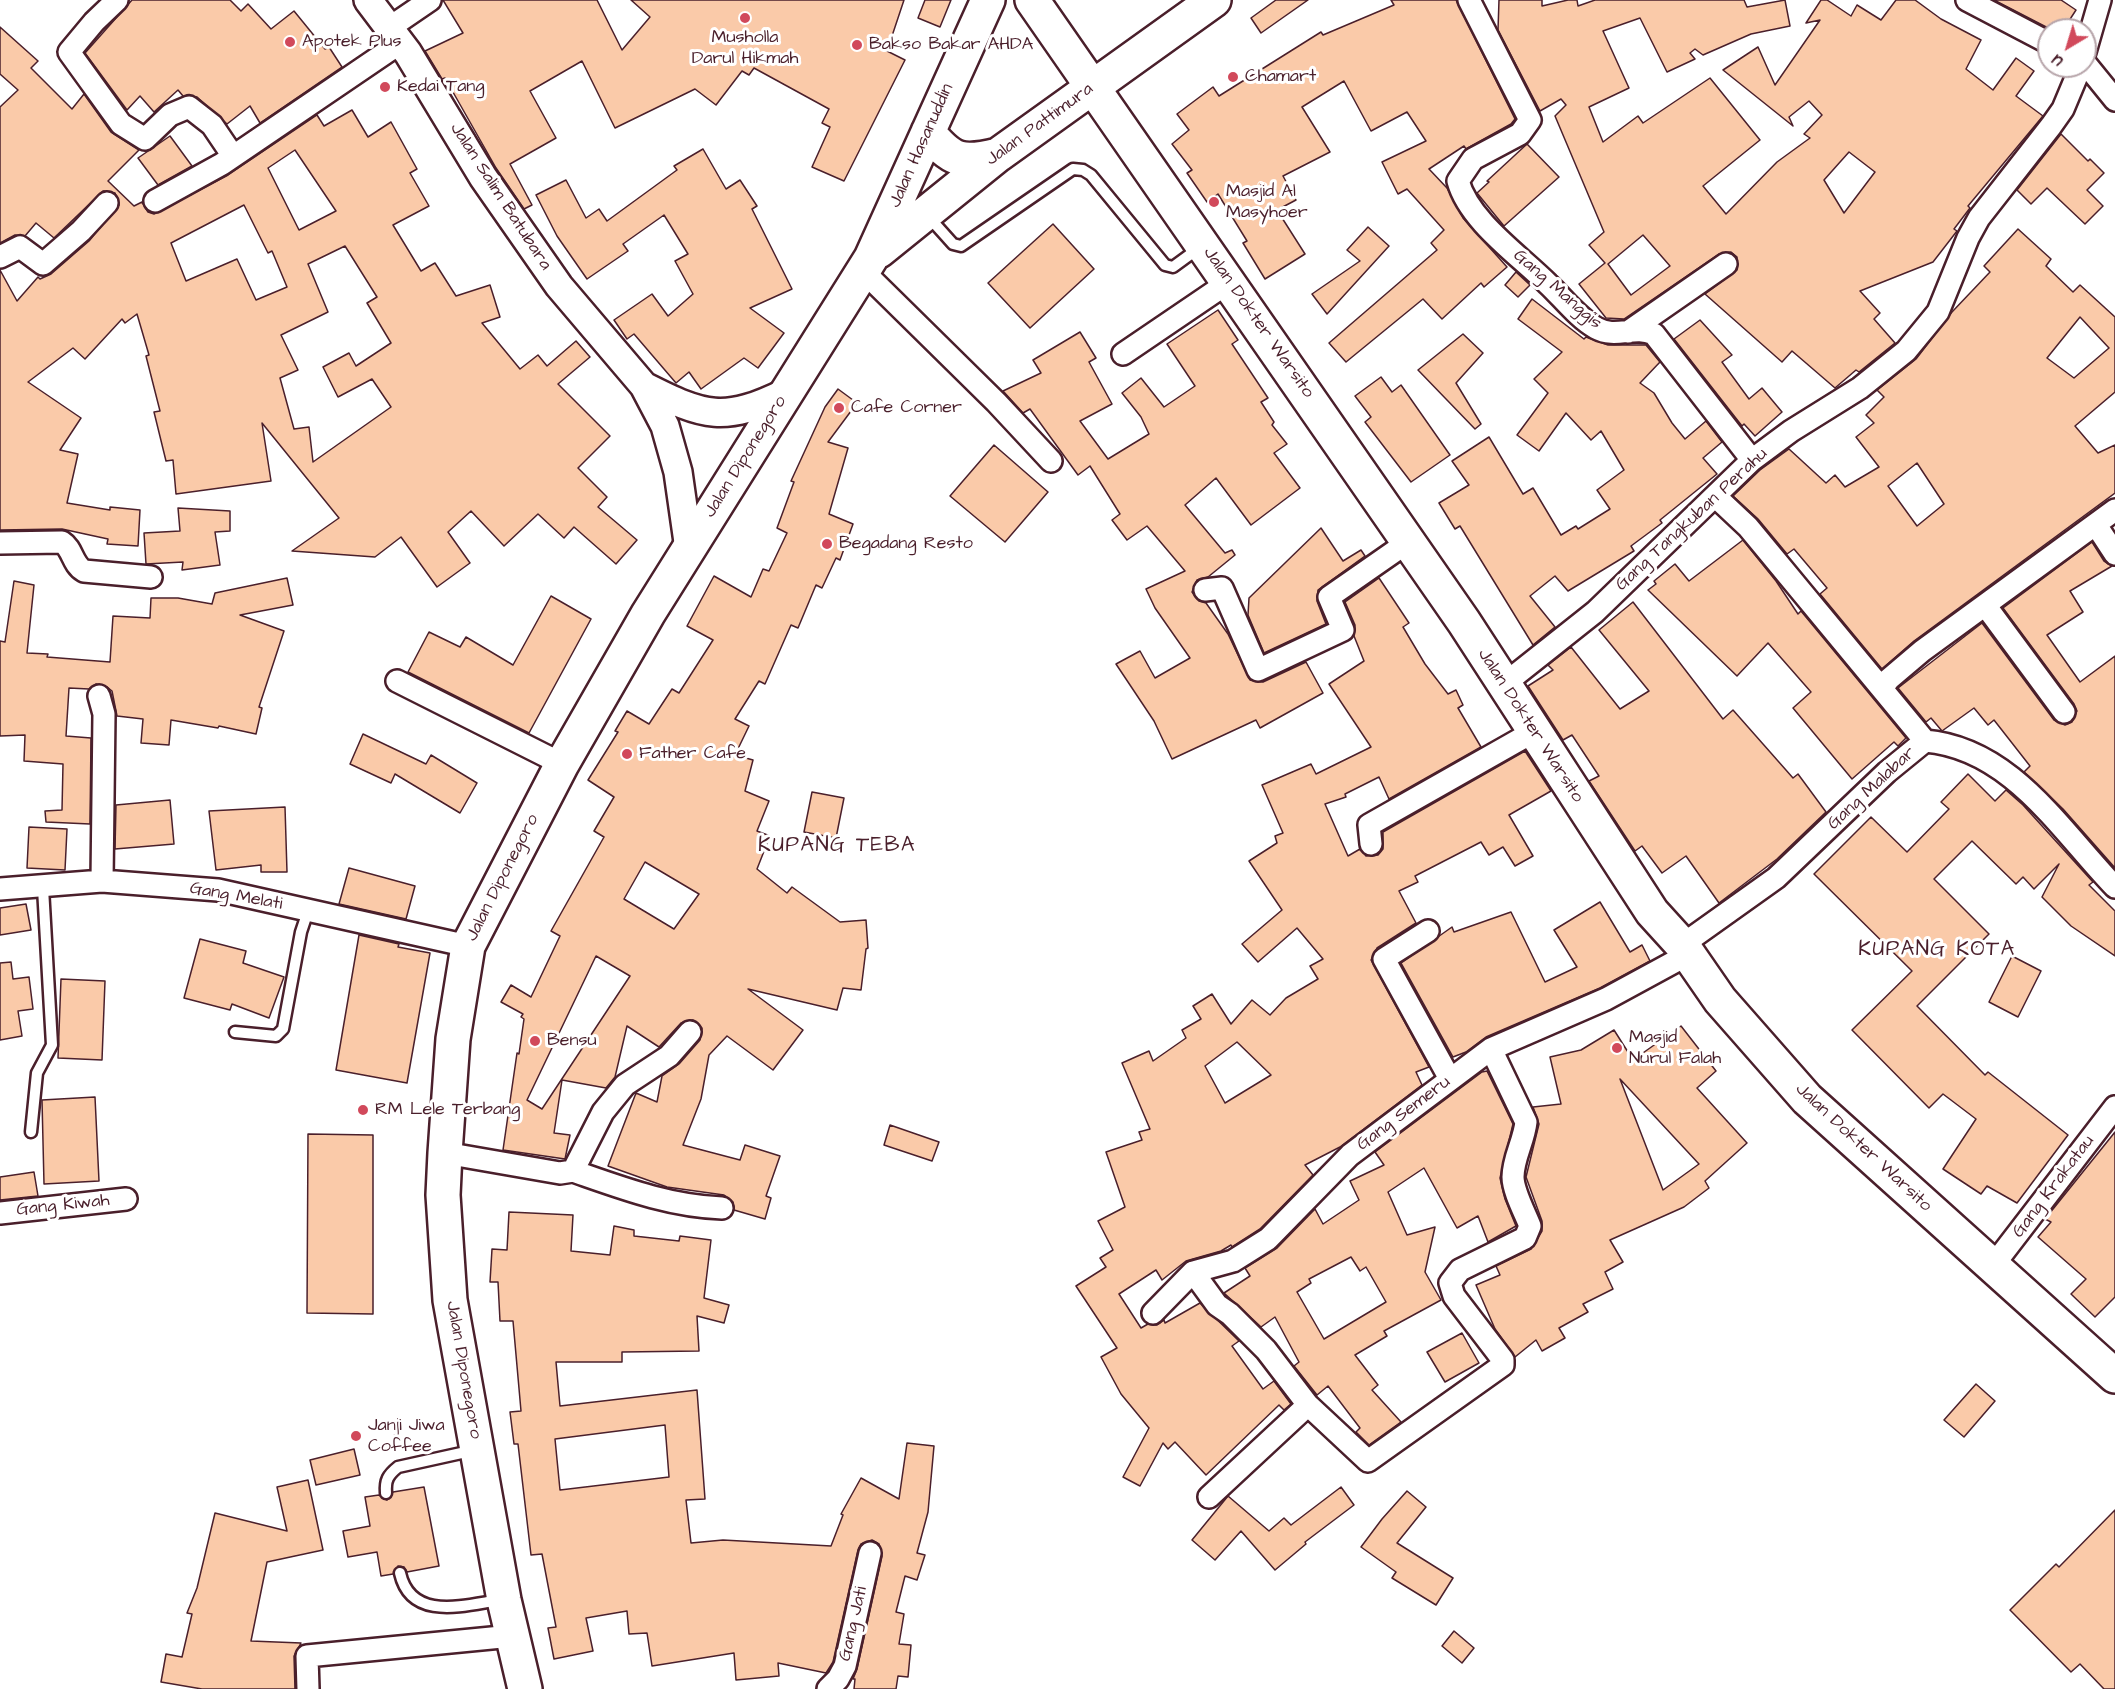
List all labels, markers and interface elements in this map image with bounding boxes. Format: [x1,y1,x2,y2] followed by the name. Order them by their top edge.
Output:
[738,11,752,25] marker: Musholla Darul Hikmah
[2037,18,2097,78] north arrow
[692,27,798,70] place label: Musholla Darul Hikmah
[302,31,401,53] place label: Apotek Plus
[869,34,1033,56] place label: Bakso Bakar AHDA
[283,35,297,49] marker: Apotek Plus
[850,38,864,52] marker: Bakso Bakar AHDA
[2047,49,2067,72] text: U
[1245,66,1316,88] place label: Chamart
[1226,70,1240,84] marker: Chamart
[397,76,485,98] place label: Kedai Tang
[982,79,1098,171] street label: Jalan Pattimura
[378,80,392,94] marker: Kedai Tang
[885,81,959,211] street label: Jalan Hasanuddin
[444,119,556,275] street label: Jalan Salim Batubara
[1226,181,1308,224] place label: Masjid Al Masyhoer
[1207,195,1221,209] marker: Masjid Al Masyhoer
[1198,243,1318,403] street label: Jalan Dokter Warsito
[1508,246,1606,334] street label: Gang Manggis
[700,392,792,522] street label: Jalan Diponegoro
[851,397,962,419] place label: Cafe Corner
[832,401,846,415] marker: Cafe Corner
[1612,444,1772,596] street label: Gang Tangkuban Perahu
[839,533,973,555] place label: Begadang Resto
[820,537,834,551] marker: Begadang Resto
[1472,645,1588,807] street label: Jalan Dokter Warsito
[639,743,746,765] place label: Father Cafe
[1824,743,1920,835] street label: Gang Malabar
[620,747,634,761] marker: Father Cafe
[462,811,544,945] street label: Jalan Diponegoro
[758,834,916,860] district label: KUPANG TEBA
[188,878,284,916] street label: Gang Melati
[1858,938,2016,964] district label: KUPANG KOTA
[1629,1027,1721,1070] place label: Masjid Nurul Falah
[547,1030,597,1052] place label: Bensu
[528,1034,542,1048] marker: Bensu
[1610,1041,1624,1055] marker: Masjid Nurul Falah
[1353,1072,1455,1156] street label: Gang Semeru
[1790,1079,1936,1217] street label: Jalan Dokter Warsito
[375,1099,520,1121] place label: RM Lele Terbang
[356,1103,370,1117] marker: RM Lele Terbang
[2008,1131,2100,1243] street label: Gang Krakatau
[15,1190,111,1222] street label: Gang Kiwah
[440,1299,486,1441] street label: Jalan Diponegoro
[368,1415,445,1458] place label: Janji Jiwa Coffee
[349,1429,363,1443] marker: Janji Jiwa Coffee
[835,1585,873,1663] street label: Gang Jati

